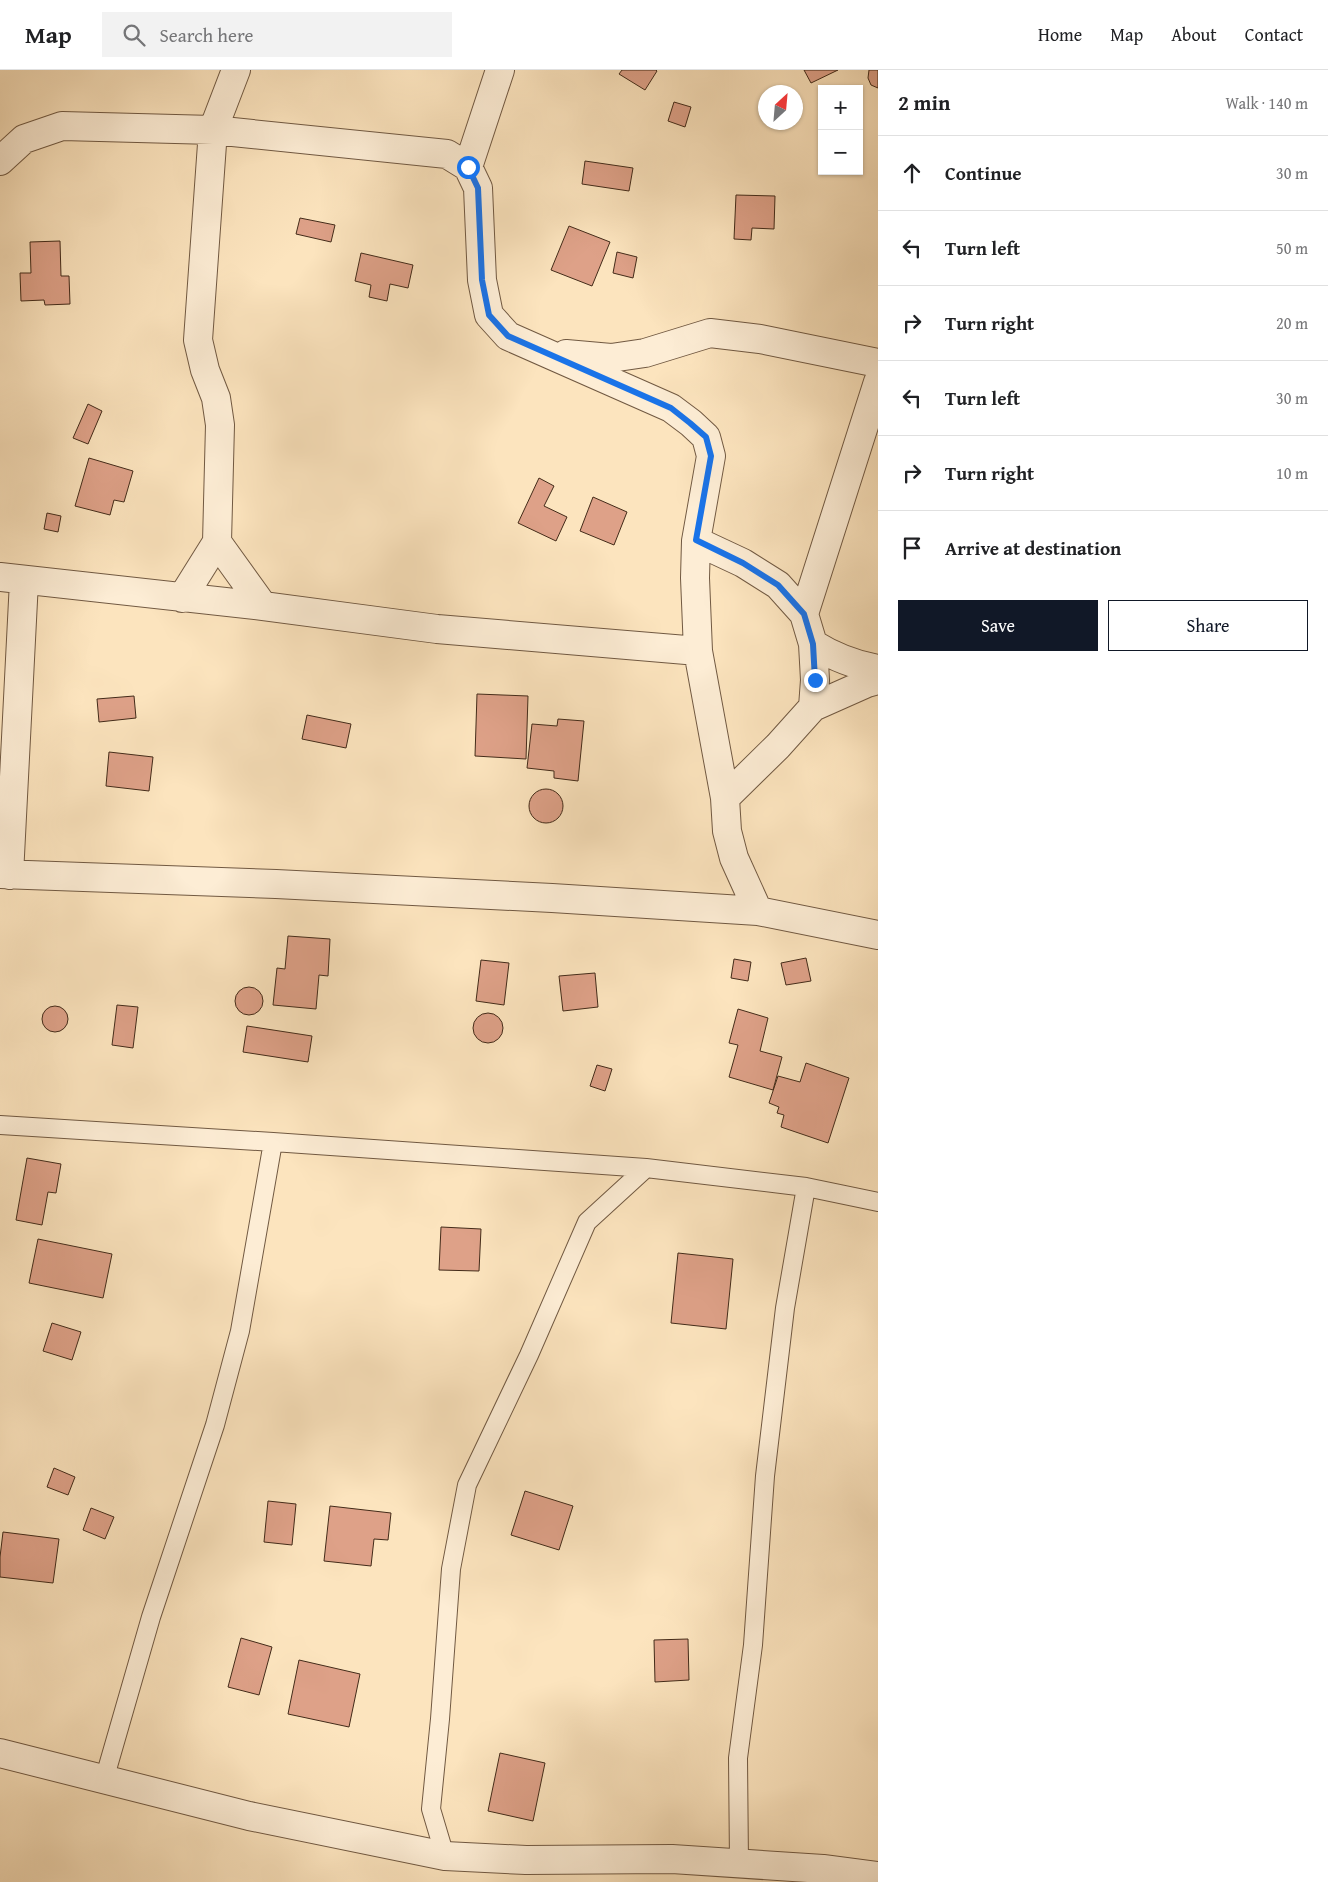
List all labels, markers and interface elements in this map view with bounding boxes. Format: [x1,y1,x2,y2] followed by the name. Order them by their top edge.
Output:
[102,12,452,57] search box
[25,17,72,52] text: Map
[120,21,148,49] icon: search
[160,21,253,49] text: Search here
[1038,21,1082,48] text: Home
[1110,21,1143,48] text: Map
[1171,21,1217,48] text: About
[1245,21,1303,48] text: Contact
[758,85,803,130] north arrow
[818,85,863,175] map controls
[818,85,863,130] button: +
[898,87,950,118] text: 2 min
[1225,91,1308,115] text: Walk · 140 m
[818,130,863,175] button: −
[457,156,480,179] route start
[898,159,926,187] icon: ahead
[945,159,1022,187] text: Continue
[1276,161,1308,185] text: 30 m
[898,234,926,262] icon: left
[945,234,1020,262] text: Turn left
[1276,236,1308,260] text: 50 m
[898,309,926,337] icon: right
[945,309,1034,337] text: Turn right
[1276,311,1308,335] text: 20 m
[898,384,926,412] icon: left
[945,384,1020,412] text: Turn left
[1276,386,1308,410] text: 30 m
[898,459,926,487] icon: right
[945,459,1034,487] text: Turn right
[1276,461,1308,485] text: 10 m
[898,534,926,562] icon: arrive
[945,534,1121,562] text: Arrive at destination
[898,600,1098,651] button: Save
[1108,600,1308,651] button: Share
[804,669,827,692] route end

